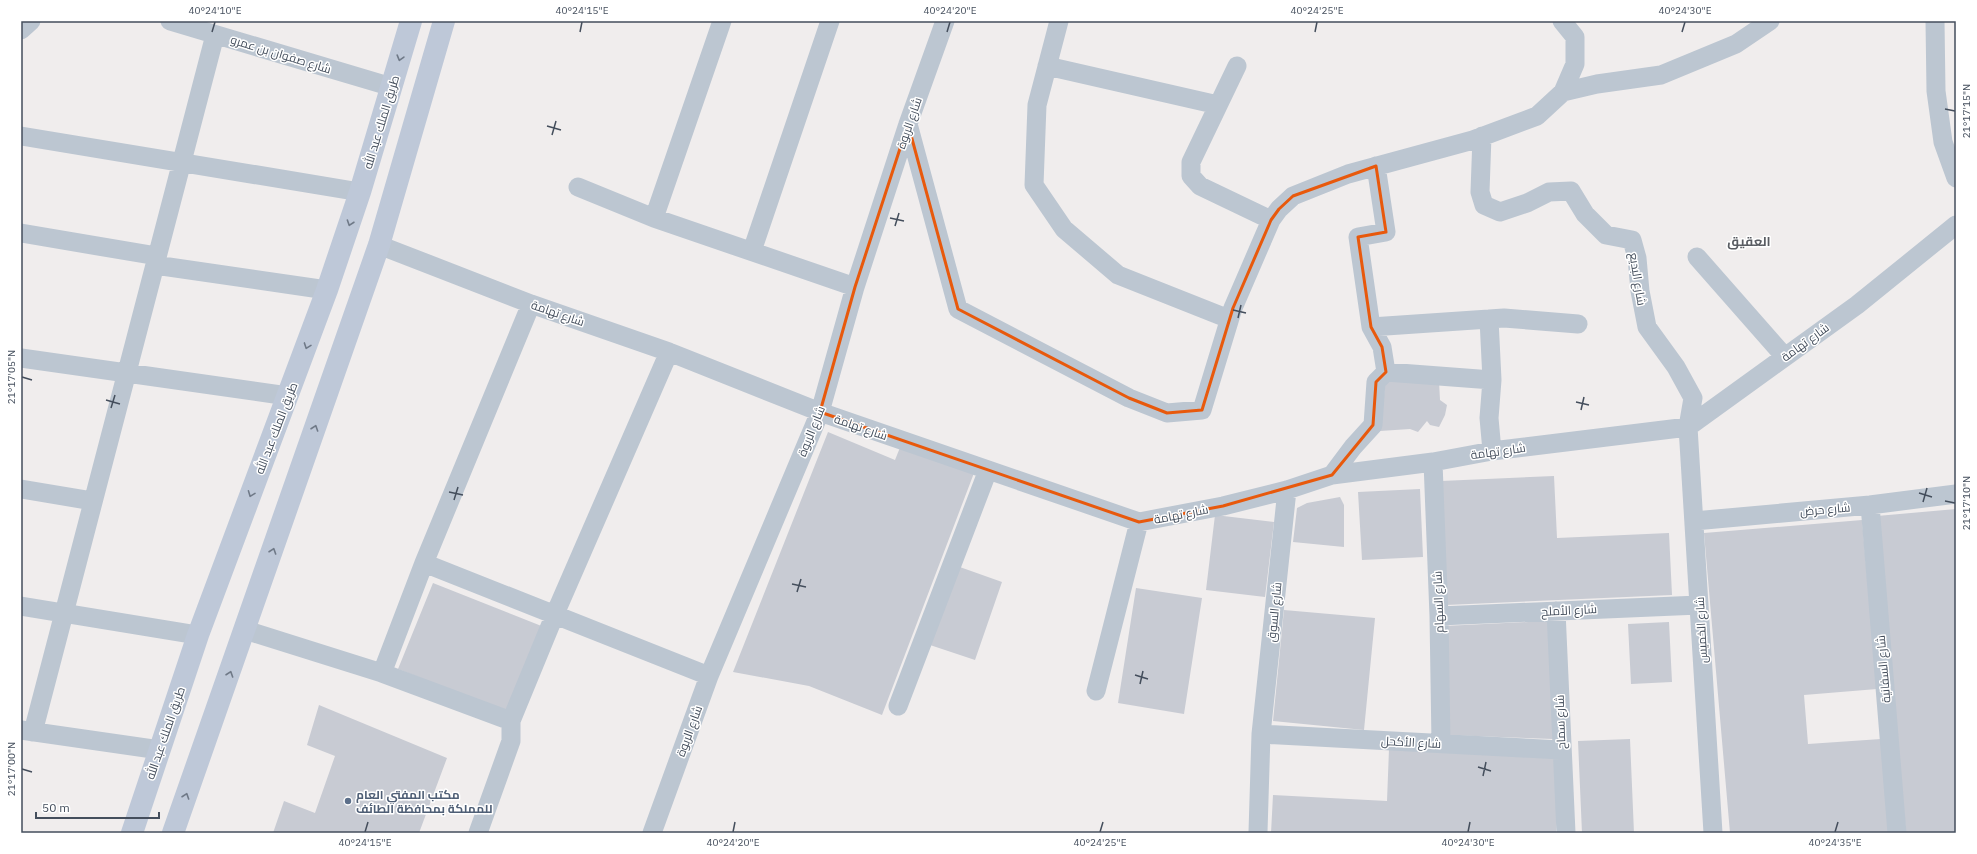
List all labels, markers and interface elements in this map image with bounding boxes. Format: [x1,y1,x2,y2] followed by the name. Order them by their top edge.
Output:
[188,4,242,17] text: 40°24'10"E
[555,4,609,17] text: 40°24'15"E
[923,4,977,17] text: 40°24'20"E
[1290,4,1344,17] text: 40°24'25"E
[1658,4,1712,17] text: 40°24'30"E
[229,32,333,77] street label: شارع صفوان بن عمرو
[396,55,405,62] one-way arrow
[360,73,402,171] street label: طريق الملك عبد الله
[1960,84,1973,138] text: 21°17'15"N
[893,95,926,151] street label: شارع الربوة
[346,219,355,226] one-way arrow
[1727,233,1771,250] district label: العقيق
[1625,251,1650,307] street label: شارع البديع
[529,297,587,330] street label: شارع تهامة
[1778,320,1832,365] street label: شارع تهامة
[303,342,311,349] one-way arrow
[5,350,18,404] text: 21°17'05"N
[252,380,300,476] street label: طريق الملك عبد الله
[794,403,829,459] street label: شارع الربوة
[832,411,890,444] street label: شارع تهامة
[311,425,319,432] one-way arrow
[1470,440,1527,463] street label: شارع تهامة
[1960,476,1973,530] text: 21°17'10"N
[248,490,256,497] one-way arrow
[1799,499,1851,520] street label: شارع حرض
[1152,501,1210,528] street label: شارع تهامة
[268,548,276,555] one-way arrow
[1429,571,1448,633] street label: شارع السهام
[1263,581,1286,643] street label: شارع السوق
[1692,596,1711,664] street label: شارع الخميس
[1541,601,1597,620] street label: شارع الأملح
[1873,634,1894,703] street label: شارع السفانية
[225,670,233,677] one-way arrow
[142,685,188,781] street label: طريق الملك عبد الله
[1552,694,1569,750] street label: شارع سماح
[673,703,706,759] street label: شارع الربوة
[1381,733,1441,752] street label: شارع الأكحل
[5,742,18,796] text: 21°17'00"N
[356,787,493,816] place label: مكتب المفتي العام للمملكة بمحافظة الطائف
[182,793,190,800] one-way arrow
[36,794,159,820] scale bar
[343,796,353,806] marker: مكتب المفتي العام للمملكة بمحافظة الطائف
[42,800,70,815] text: 50 m
[338,836,392,849] text: 40°24'15"E
[706,836,760,849] text: 40°24'20"E
[1073,836,1127,849] text: 40°24'25"E
[1441,836,1495,849] text: 40°24'30"E
[1808,836,1862,849] text: 40°24'35"E

